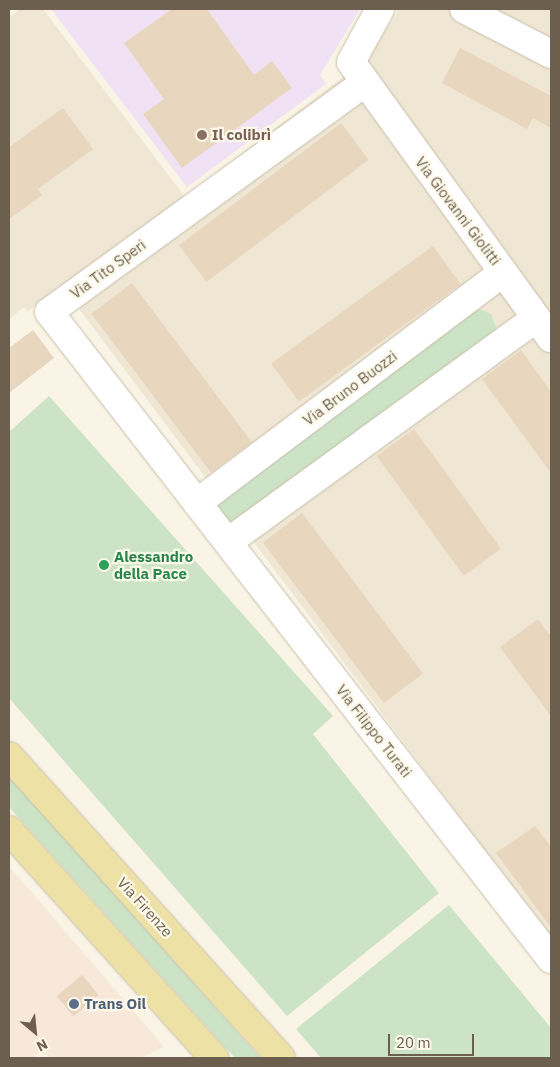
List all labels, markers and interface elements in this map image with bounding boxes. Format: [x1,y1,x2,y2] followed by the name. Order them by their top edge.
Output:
[212,126,271,144] place label: Il colibrì
[196,129,208,141] marker: Il colibrì
[411,153,505,269] street label: Via Giovanni Giolitti
[67,236,149,302] street label: Via Tito Speri
[299,347,401,429] street label: Via Bruno Buozzi
[114,547,193,582] place label: Alessandro della Pace
[98,559,110,571] marker: Alessandro della Pace
[332,681,416,781] street label: Via Filippo Turati
[114,874,176,940] street label: Via Firenze
[84,995,146,1013] place label: Trans Oil
[68,998,80,1010] marker: Trans Oil
[10,1007,60,1057] north arrow
[390,1024,476,1056] scale bar
[396,1033,431,1052] text: 20 m
[33,1035,51,1056] text: N

